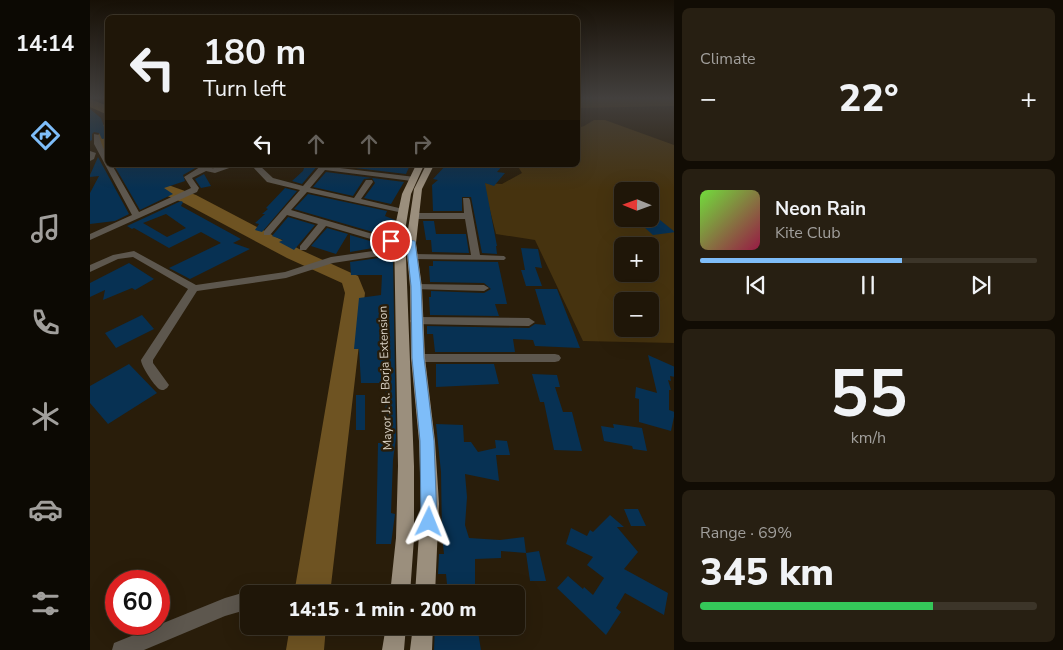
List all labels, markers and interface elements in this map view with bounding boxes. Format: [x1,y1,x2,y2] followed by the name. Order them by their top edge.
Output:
[16,29,74,59] text: 14:14
[203,29,306,76] text: 180 m
[120,35,185,100] icon: left
[700,48,755,70] text: Climate
[838,73,899,124] text: 22°
[203,74,286,104] text: Turn left
[700,80,717,118] text: −
[1020,80,1037,118] text: +
[28,118,63,153] icon: directions
[249,130,277,158] icon: left
[302,130,330,158] icon: ahead
[355,130,383,158] icon: ahead
[408,130,436,158] icon: right
[614,182,659,228] north arrow
[614,182,659,337] map controls
[775,196,866,222] text: Neon Rain
[28,211,63,246] icon: music
[370,220,412,262] pin
[775,222,841,244] text: Kite Club
[377,227,405,255] icon: arrive
[614,237,659,282] button: +
[742,271,770,299] icon: previous
[854,271,882,299] icon: pause
[967,271,995,299] icon: next
[614,292,659,337] button: −
[28,305,63,340] icon: phone
[374,306,396,450] street label: Mayor J. R. Borja Extension
[829,350,908,439] text: 55
[28,399,63,434] icon: climate
[851,427,886,449] text: km/h
[28,492,63,527] icon: car
[402,495,454,547] position arrow
[700,522,792,544] text: Range · 69%
[700,547,834,598] text: 345 km
[105,570,170,635] speed limit sign: 60
[28,586,63,621] icon: filters
[289,597,476,623] text: 14:15 · 1 min · 200 m

